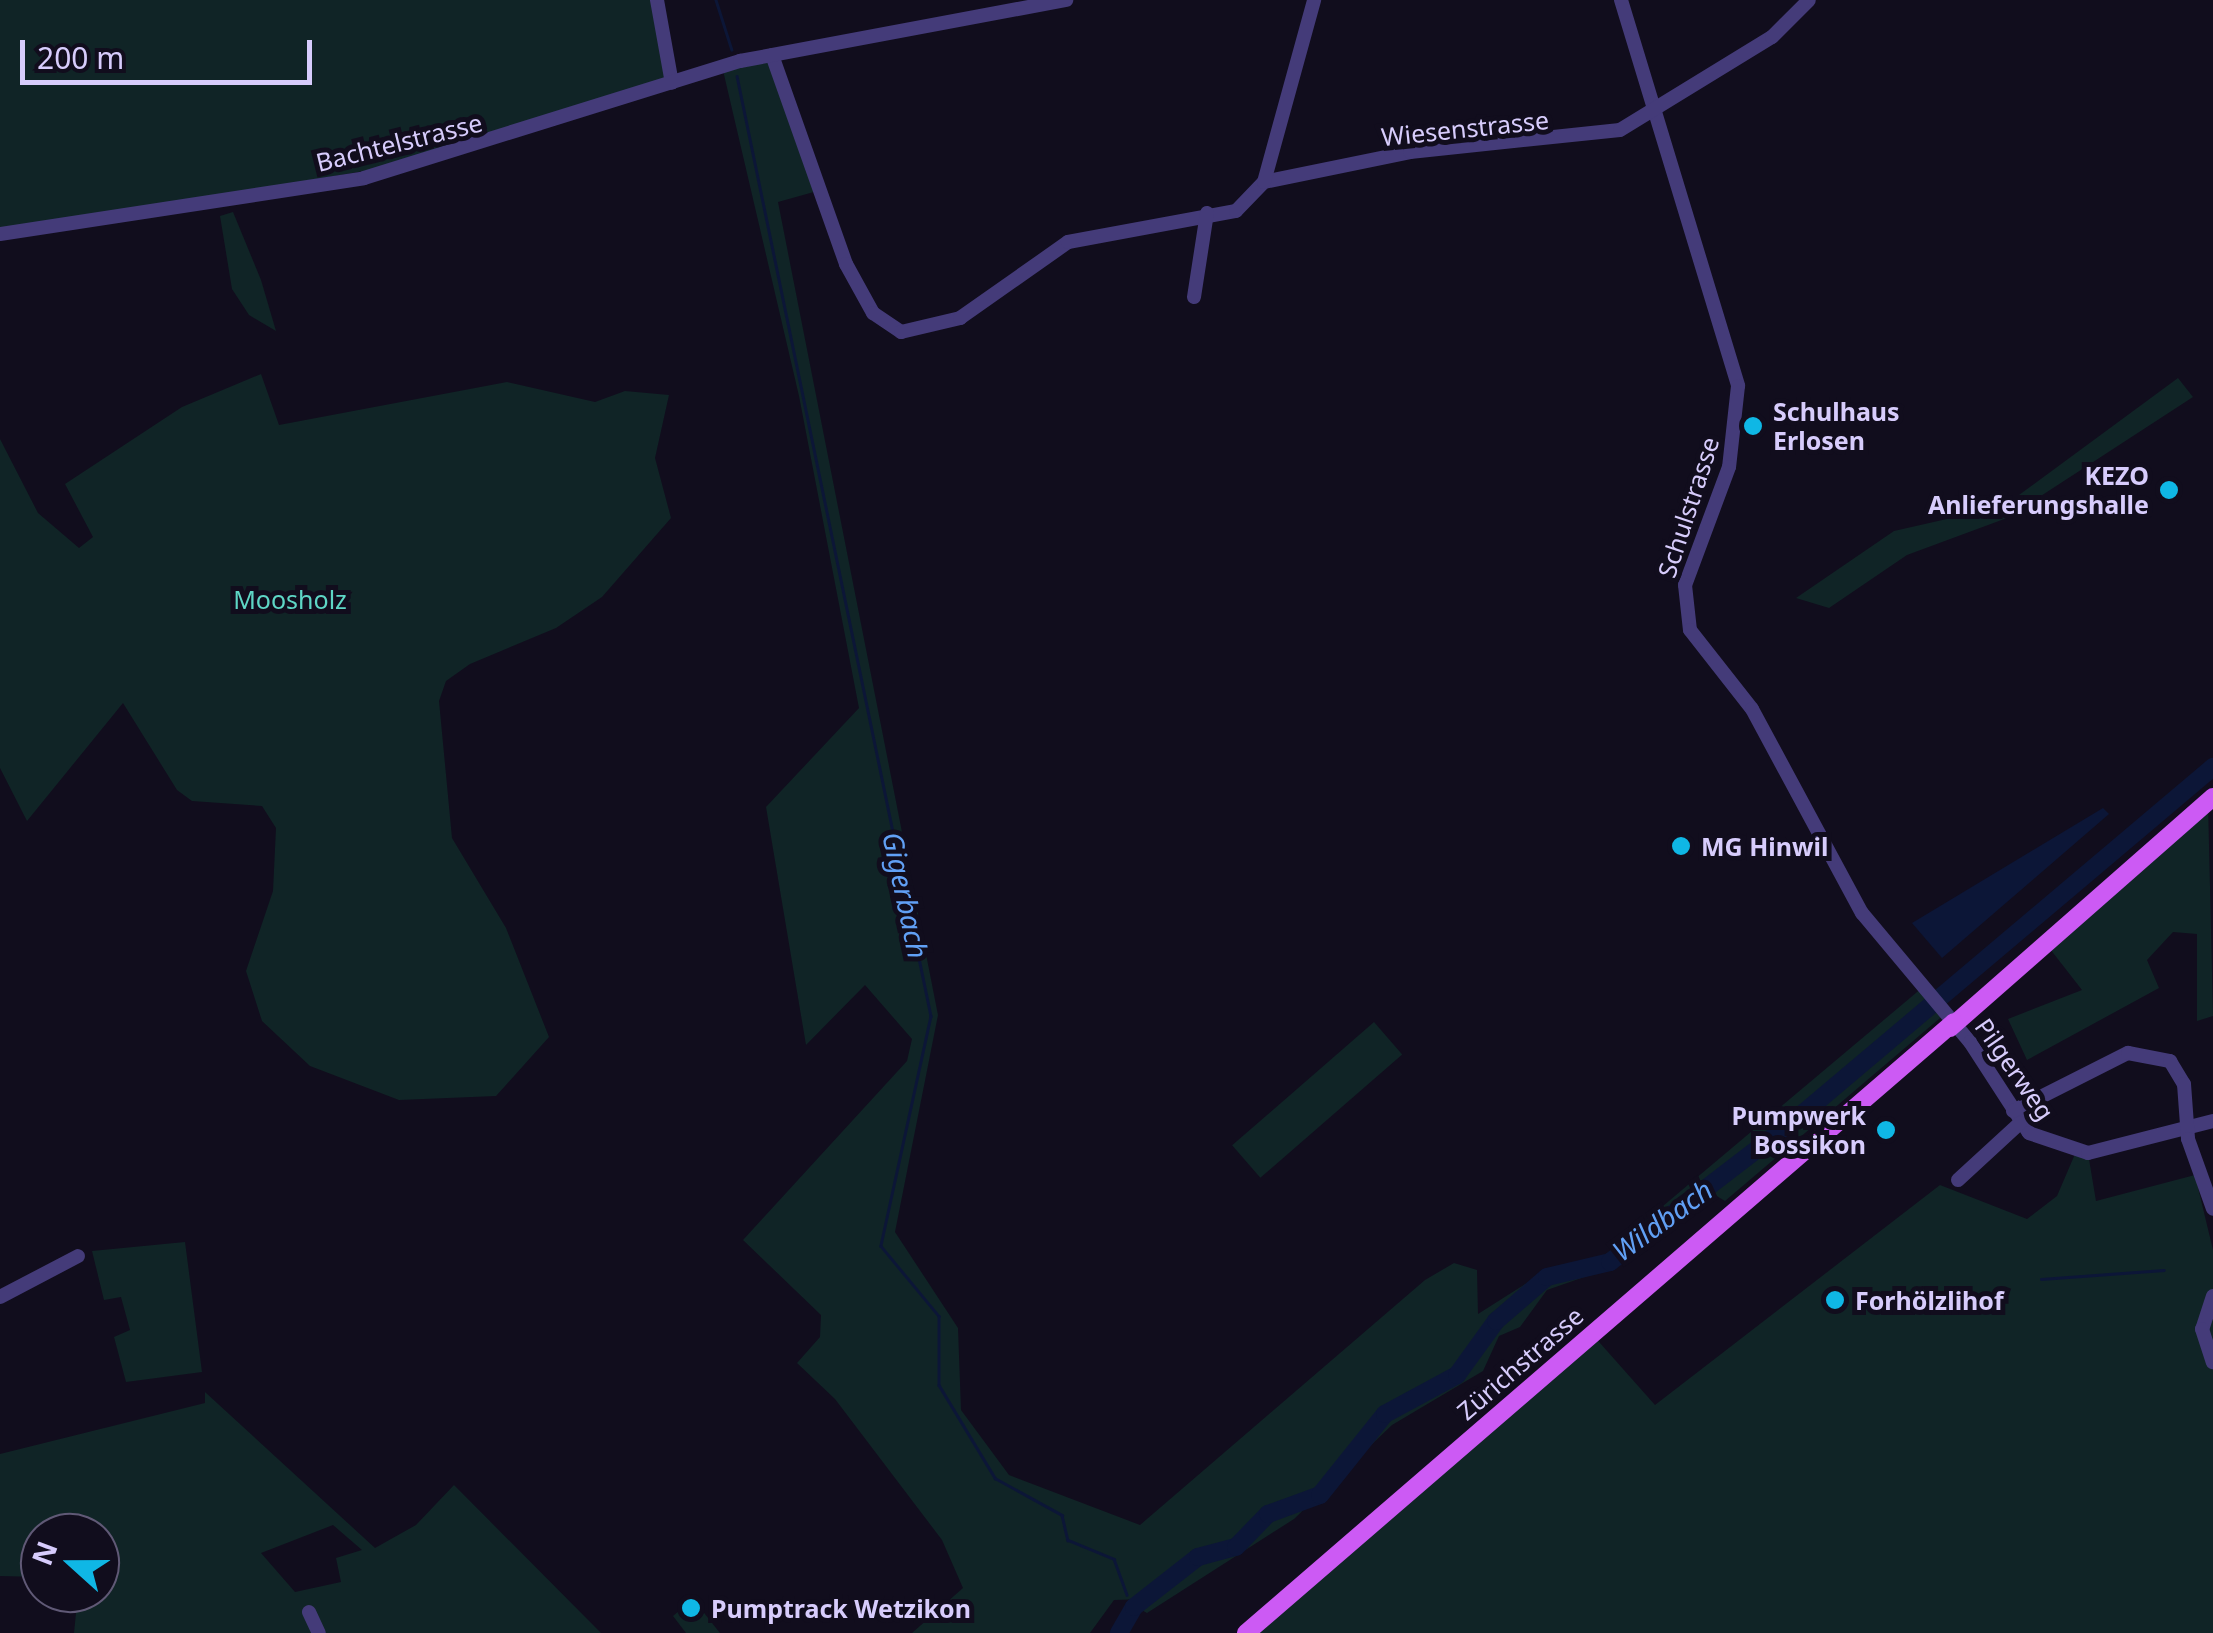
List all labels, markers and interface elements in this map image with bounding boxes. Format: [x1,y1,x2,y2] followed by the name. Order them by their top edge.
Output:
[25,20,318,82] scale bar
[37,37,124,78] text: 200 m
[1380,104,1550,152] street label: Wiesenstrasse
[313,107,485,177] street label: Bachtelstrasse
[1773,397,1900,456] place label: Schulhaus Erlosen
[1742,415,1764,437] marker: Schulhaus Erlosen
[1651,433,1725,581] street label: Schulstrasse
[1928,461,2149,520] place label: KEZO Anlieferungshalle
[2158,479,2180,501] marker: KEZO Anlieferungshalle
[233,584,347,614] park label: Moosholz
[876,829,936,961] water label: Gigerbach
[1701,831,1828,861] place label: MG Hinwil
[1670,835,1692,857] marker: MG Hinwil
[1969,1012,2061,1126] street label: Pilgerweg
[1732,1101,1866,1160] place label: Pumpwerk Bossikon
[1875,1119,1897,1141] marker: Pumpwerk Bossikon
[1605,1172,1719,1268] water label: Wildbach
[1855,1285,2004,1315] place label: Forhölzlihof
[1824,1289,1846,1311] marker: Forhölzlihof
[1451,1300,1589,1426] street label: Zürichstrasse
[20,1513,120,1613] north arrow
[22,1536,66,1570] text: N
[711,1593,971,1623] place label: Pumptrack Wetzikon
[680,1597,702,1619] marker: Pumptrack Wetzikon

